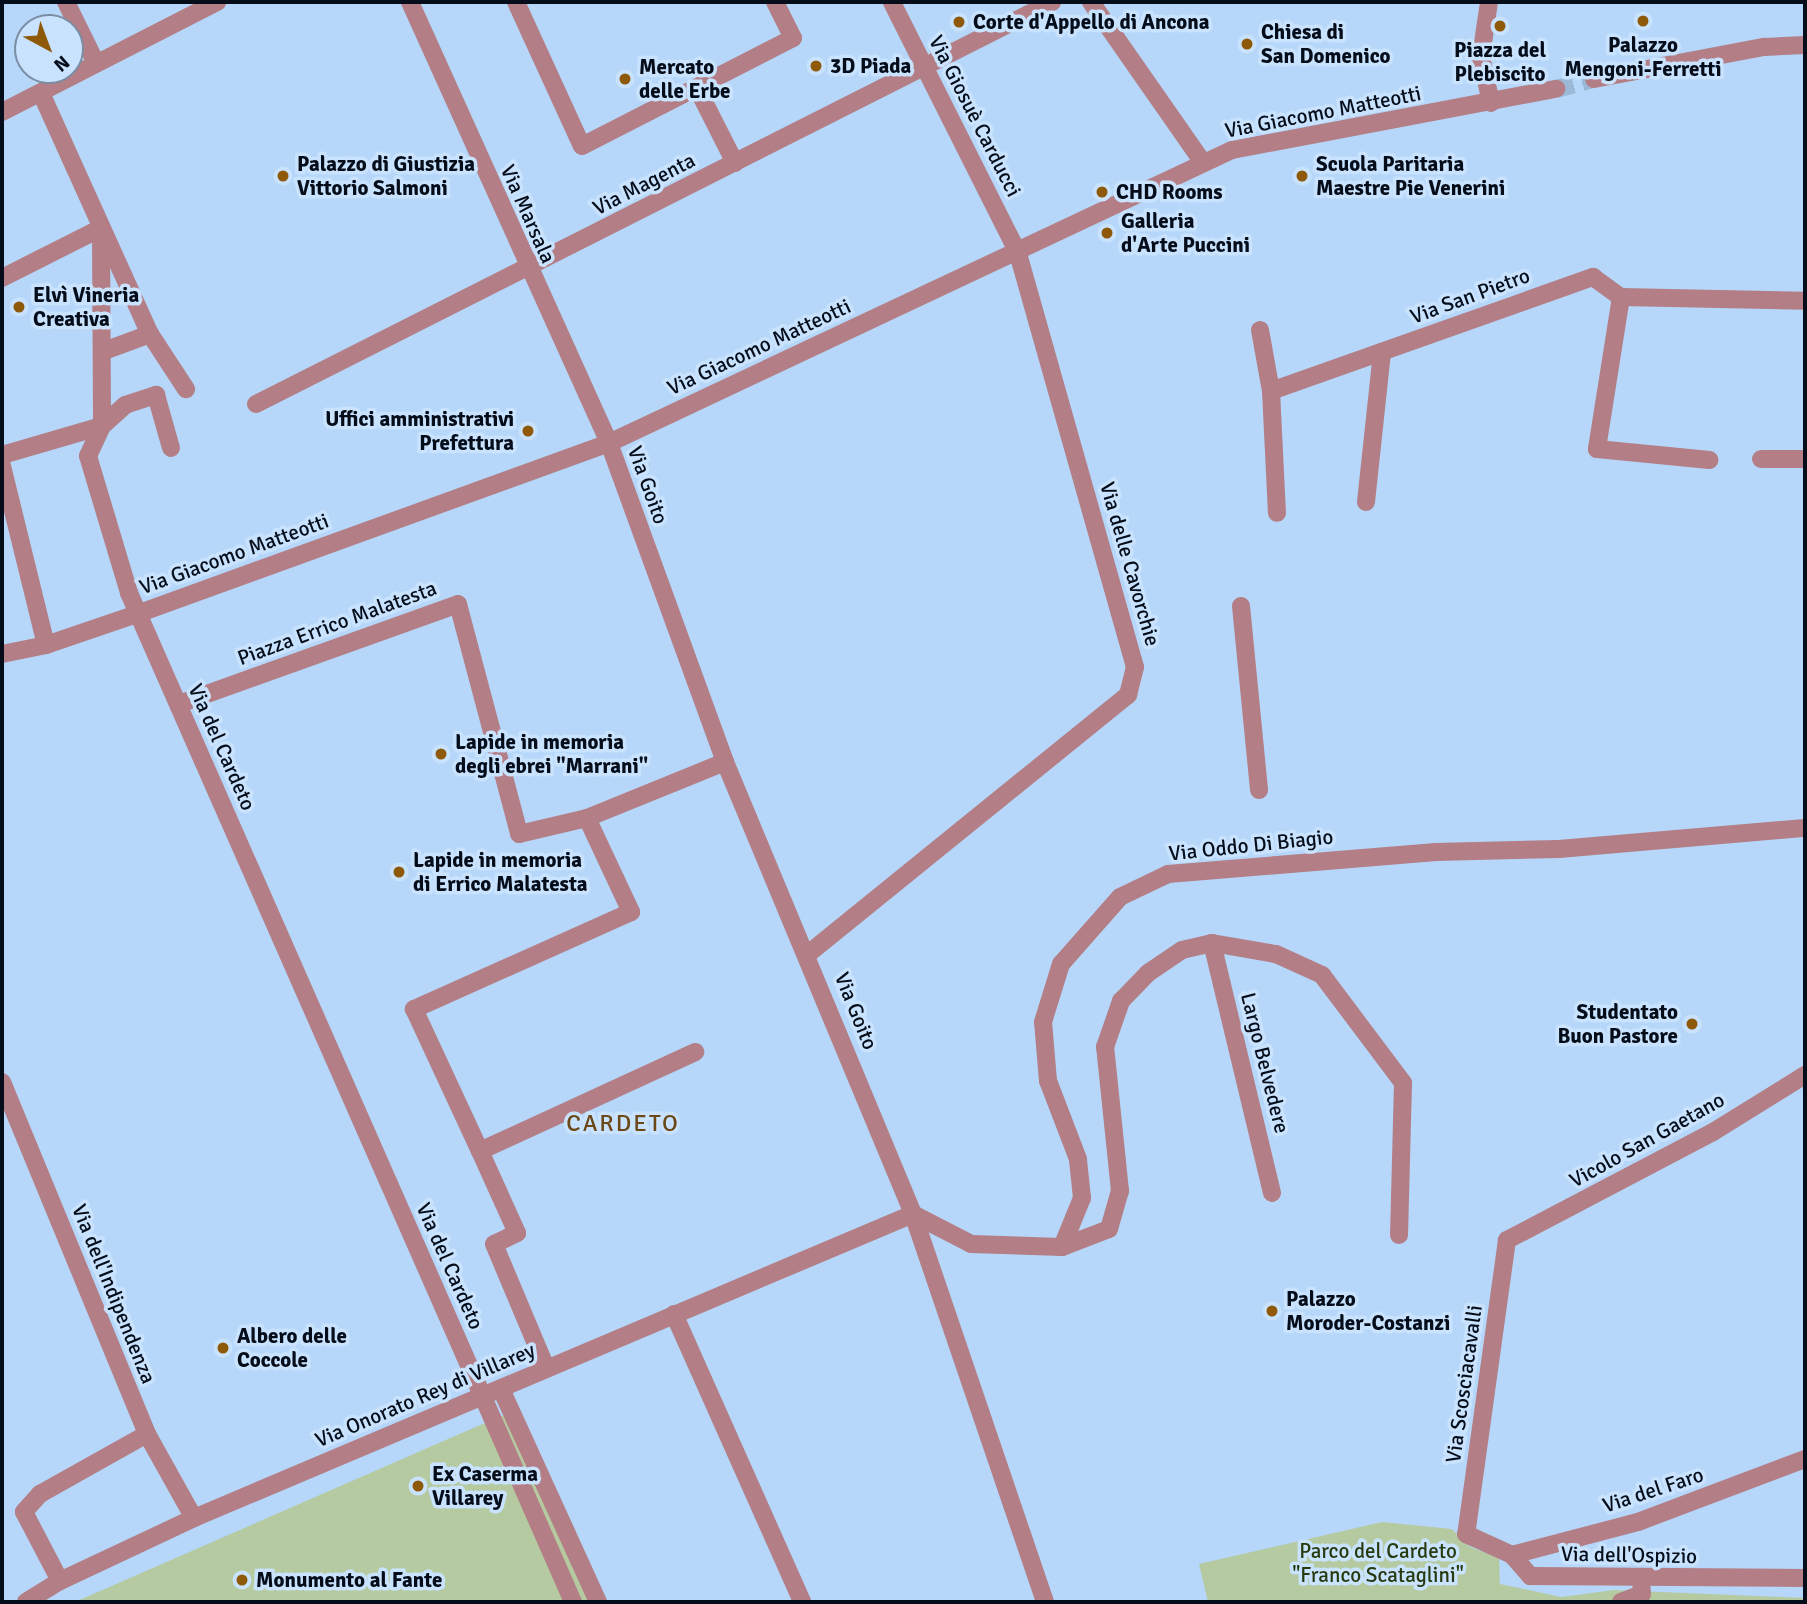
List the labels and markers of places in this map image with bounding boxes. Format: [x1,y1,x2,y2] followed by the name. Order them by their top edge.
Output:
[973,9,1209,35] place label: Corte d'Appello di Ancona
[1635,13,1651,29] marker: Palazzo Mengoni-Ferretti
[951,14,967,30] marker: Corte d'Appello di Ancona
[1492,18,1508,34] marker: Piazza del Plebiscito
[1261,19,1390,69] place label: Chiesa di San Domenico
[1564,32,1722,82] place label: Palazzo Mengoni-Ferretti
[1239,36,1255,52] marker: Chiesa di San Domenico
[1454,37,1546,87] place label: Piazza del Plebiscito
[830,53,911,79] place label: 3D Piada
[639,54,731,104] place label: Mercato delle Erbe
[808,58,824,74] marker: 3D Piada
[617,71,633,87] marker: Mercato delle Erbe
[297,151,475,201] place label: Palazzo di Giustizia Vittorio Salmoni
[1316,151,1505,201] place label: Scuola Paritaria Maestre Pie Venerini
[275,168,291,184] marker: Palazzo di Giustizia Vittorio Salmoni
[1294,168,1310,184] marker: Scuola Paritaria Maestre Pie Venerini
[1116,179,1223,205] place label: CHD Rooms
[1094,184,1110,200] marker: CHD Rooms
[1121,208,1250,258] place label: Galleria d'Arte Puccini
[1099,225,1115,241] marker: Galleria d'Arte Puccini
[33,282,139,332] place label: Elvì Vineria Creativa
[11,299,27,315] marker: Elvì Vineria Creativa
[325,406,514,456] place label: Uffici amministrativi Prefettura
[520,423,536,439] marker: Uffici amministrativi Prefettura
[455,729,648,779] place label: Lapide in memoria degli ebrei "Marrani"
[433,746,449,762] marker: Lapide in memoria degli ebrei "Marrani"
[413,847,588,897] place label: Lapide in memoria di Errico Malatesta
[391,864,407,880] marker: Lapide in memoria di Errico Malatesta
[1557,999,1678,1049] place label: Studentato Buon Pastore
[1684,1016,1700,1032] marker: Studentato Buon Pastore
[1286,1286,1450,1336] place label: Palazzo Moroder-Costanzi
[1264,1303,1280,1319] marker: Palazzo Moroder-Costanzi
[237,1323,347,1373] place label: Albero delle Coccole
[215,1340,231,1356] marker: Albero delle Coccole
[432,1461,538,1511] place label: Ex Caserma Villarey
[410,1478,426,1494] marker: Ex Caserma Villarey
[256,1567,442,1593] place label: Monumento al Fante
[234,1572,250,1588] marker: Monumento al Fante

